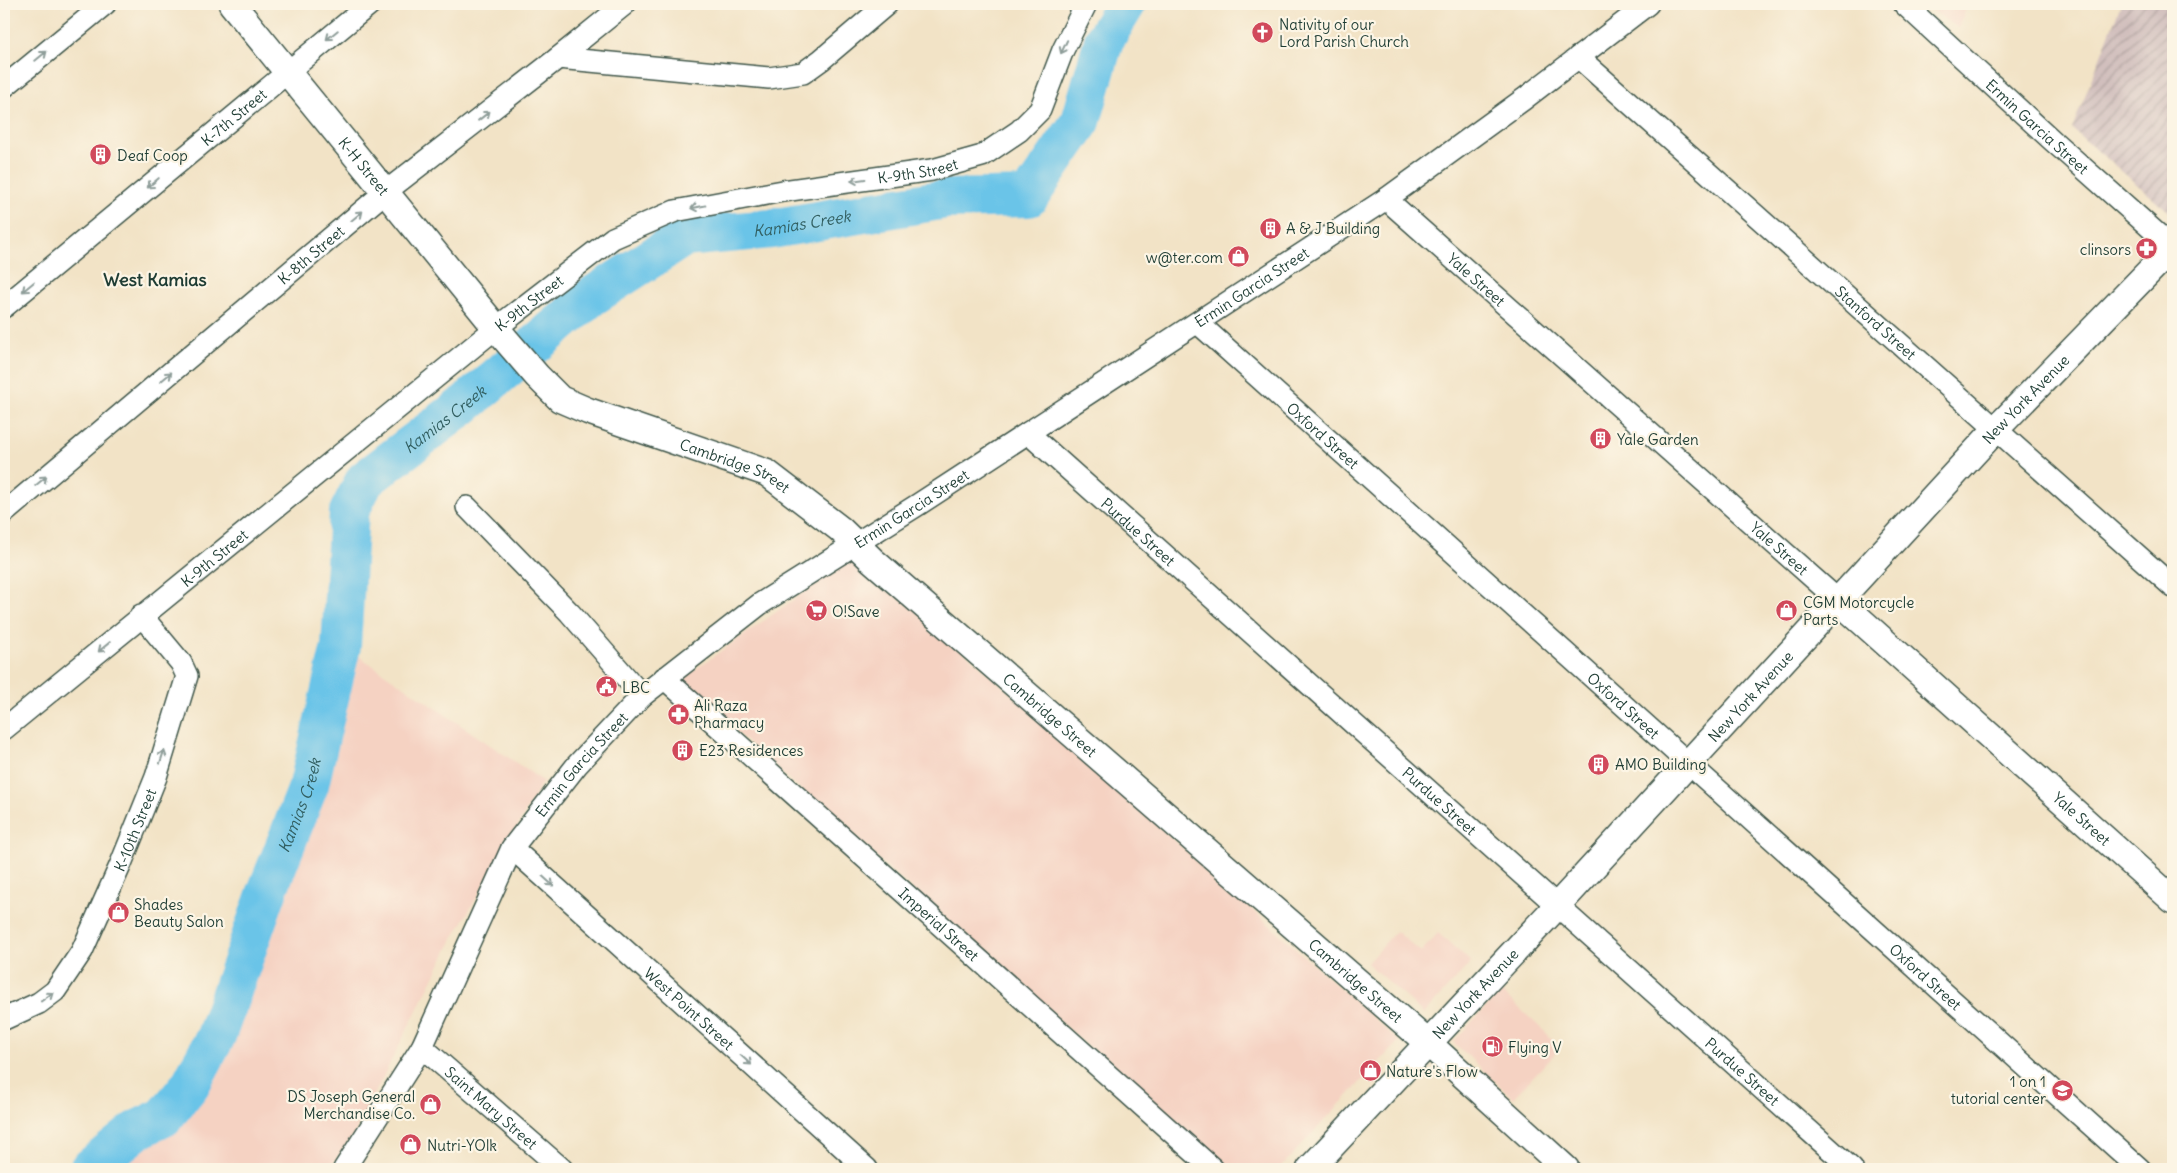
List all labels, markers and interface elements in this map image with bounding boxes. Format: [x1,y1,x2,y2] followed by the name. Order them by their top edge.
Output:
[1279,15,1409,51] place label: Nativity of our Lord Parish Church
[1251,21,1275,45] church icon: Nativity of our Lord Parish Church
[326,29,339,40] one-way arrow
[1059,39,1069,54] one-way arrow
[35,50,48,61] one-way arrow
[1982,75,2093,178] street label: Ermin Garcia Street
[197,84,270,150] street label: K-7th Street
[478,110,491,121] one-way arrow
[335,133,393,199] street label: K-H Street
[89,143,113,167] building icon: Deaf Coop
[117,146,188,165] place label: Deaf Coop
[876,154,960,187] street label: K-9th Street
[851,175,867,185] one-way arrow
[147,177,160,188] one-way arrow
[690,202,706,212] one-way arrow
[752,205,854,241] water label: Kamias Creek
[350,211,363,222] one-way arrow
[1258,216,1282,240] building icon: A & J Building
[1286,219,1380,238] place label: A & J Building
[274,221,348,288] street label: K-8th Street
[2135,237,2159,261] pharmacy icon: clinsors
[2080,240,2131,259] place label: clinsors
[1191,243,1312,331] street label: Ermin Garcia Street
[1227,245,1251,269] shop icon: w@ter.com
[1146,248,1223,267] place label: w@ter.com
[1444,249,1509,310] street label: Yale Street
[103,268,207,291] district label: West Kamias
[491,271,567,335] street label: K-9th Street
[22,281,35,292] one-way arrow
[1832,281,1920,363] street label: Stanford Street
[1978,350,2073,448] street label: New York Avenue
[159,371,172,383] one-way arrow
[399,380,491,457] water label: Kamias Creek
[1283,398,1363,473] street label: Oxford Street
[1589,427,1613,451] building icon: Yale Garden
[1617,430,1699,449] place label: Yale Garden
[677,434,794,497] street label: Cambridge Street
[850,465,972,552] street label: Ermin Garcia Street
[34,476,47,487] one-way arrow
[1097,494,1179,570] street label: Purdue Street
[1747,517,1812,579] street label: Yale Street
[177,525,252,591] street label: K-9th Street
[1803,593,1914,629] place label: CGM Motorcycle Parts
[804,599,828,623] supermarket icon: O!Save
[1775,599,1799,623] shop icon: CGM Motorcycle Parts
[832,602,880,621] place label: O!Save
[97,641,110,652] one-way arrow
[1704,647,1797,746] street label: New York Avenue
[1584,668,1664,743] street label: Oxford Street
[999,669,1101,761] street label: Cambridge Street
[594,675,618,699] public building icon: LBC
[622,678,650,697] place label: LBC
[694,696,764,732] place label: Ali Raza Pharmacy
[666,702,690,726] pharmacy icon: Ali Raza Pharmacy
[531,708,632,820] street label: Ermin Garcia Street
[671,738,695,762] building icon: E23 Residences
[699,741,804,760] place label: E23 Residences
[158,750,167,766] one-way arrow
[1587,752,1611,776] building icon: AMO Building
[273,755,325,855] water label: Kamias Creek
[1615,755,1707,774] place label: AMO Building
[1399,763,1481,839] street label: Purdue Street
[109,785,160,874] street label: K-10th Street
[2049,788,2115,849] street label: Yale Street
[541,875,554,887] one-way arrow
[895,883,983,965] street label: Imperial Street
[134,895,224,931] place label: Shades Beauty Salon
[106,901,130,925] shop icon: Shades Beauty Salon
[1305,934,1407,1026] street label: Cambridge Street
[1886,939,1966,1014] street label: Oxford Street
[1428,944,1522,1043] street label: New York Avenue
[640,963,738,1054] street label: West Point Street
[40,991,53,1002] one-way arrow
[1701,1033,1783,1109] street label: Purdue Street
[1480,1035,1504,1059] fuel station icon: Flying V
[1508,1038,1562,1057] place label: Flying V
[739,1054,752,1066] one-way arrow
[1358,1059,1382,1083] shop icon: Nature's Flow
[441,1062,541,1153] street label: Saint Mary Street
[1386,1062,1478,1081] place label: Nature's Flow
[1951,1072,2046,1108] place label: 1 on 1 tutorial center
[2050,1078,2074,1102] school or university icon: 1 on 1 tutorial center
[287,1087,415,1123] place label: DS Joseph General Merchandise Co.
[419,1093,443,1117] shop icon: DS Joseph General Merchandise Co.
[399,1133,423,1157] shop icon: Nutri-YOlk
[427,1136,497,1155] place label: Nutri-YOlk

